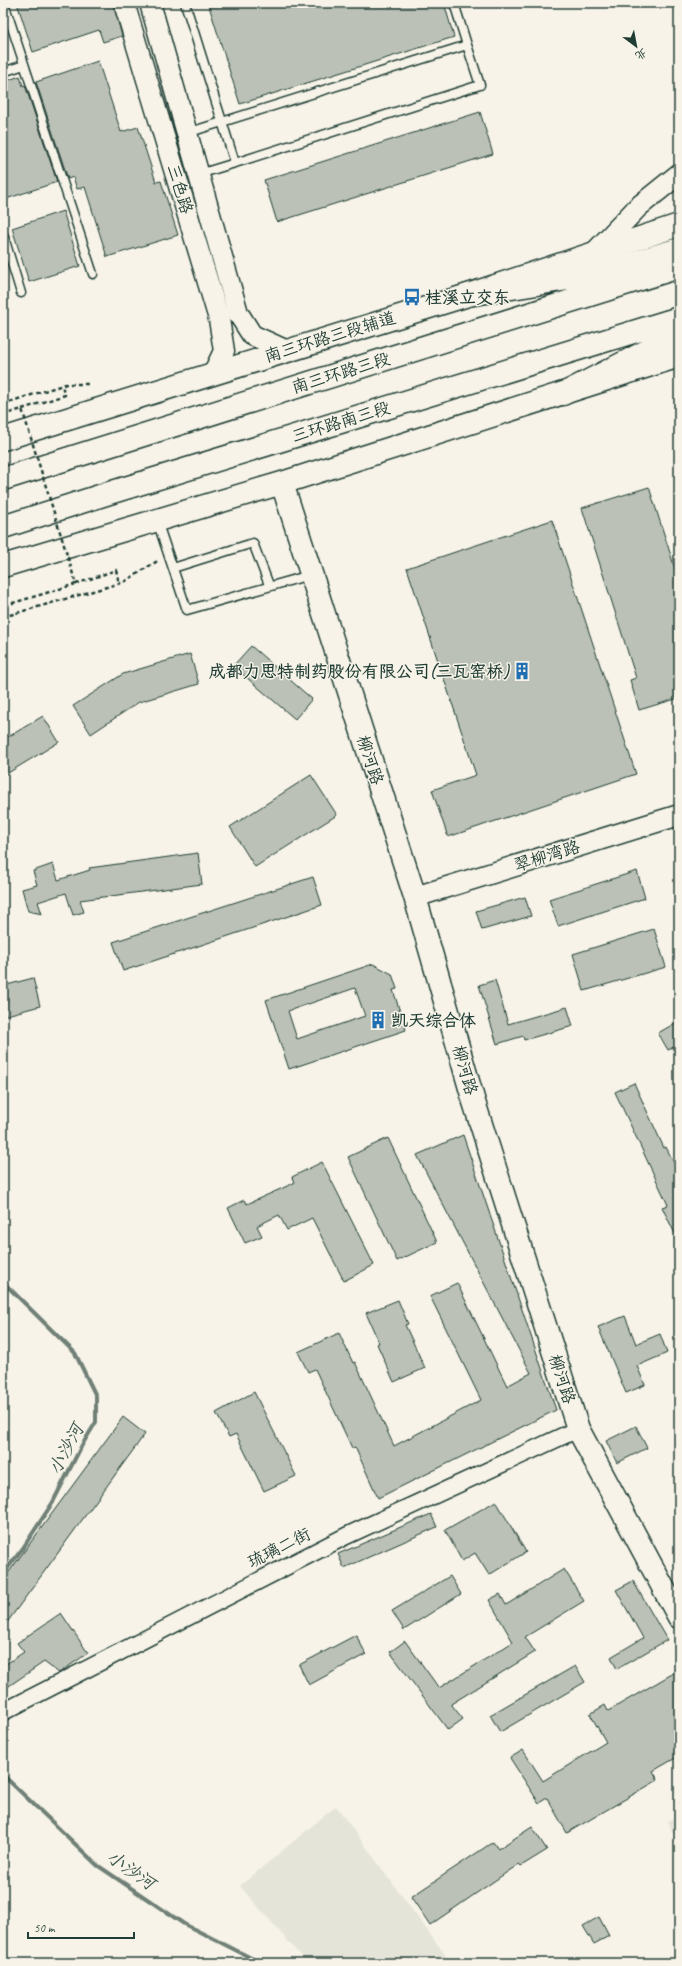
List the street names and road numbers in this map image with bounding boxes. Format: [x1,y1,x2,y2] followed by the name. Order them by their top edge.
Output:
[163,162,197,216] street label: 三色路
[262,307,398,367] street label: 南三环路三段辅道
[289,348,393,398] street label: 南三环路三段
[289,397,393,447] street label: 三环路南三段
[352,733,388,787] street label: 柳河路
[511,836,583,876] street label: 翠柳湾路
[448,1043,482,1097] street label: 柳河路
[544,1352,580,1406] street label: 柳河路
[244,1523,314,1573] street label: 琉璃二街

